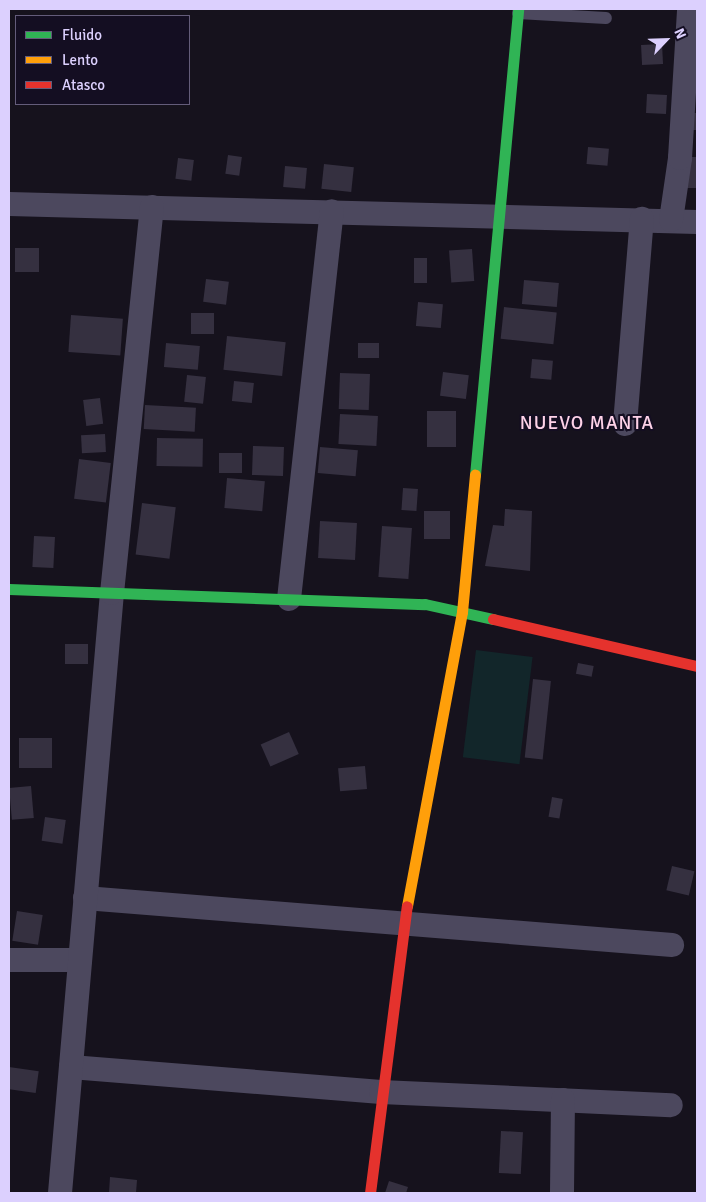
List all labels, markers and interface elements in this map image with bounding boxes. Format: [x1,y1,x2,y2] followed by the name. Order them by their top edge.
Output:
[15,15,190,105] legend
[641,15,691,65] north arrow
[62,26,102,44] text: Fluido
[670,26,690,42] text: N
[62,51,98,69] text: Lento
[62,76,105,94] text: Atasco
[518,413,656,435] district label: NUEVO MANTA

